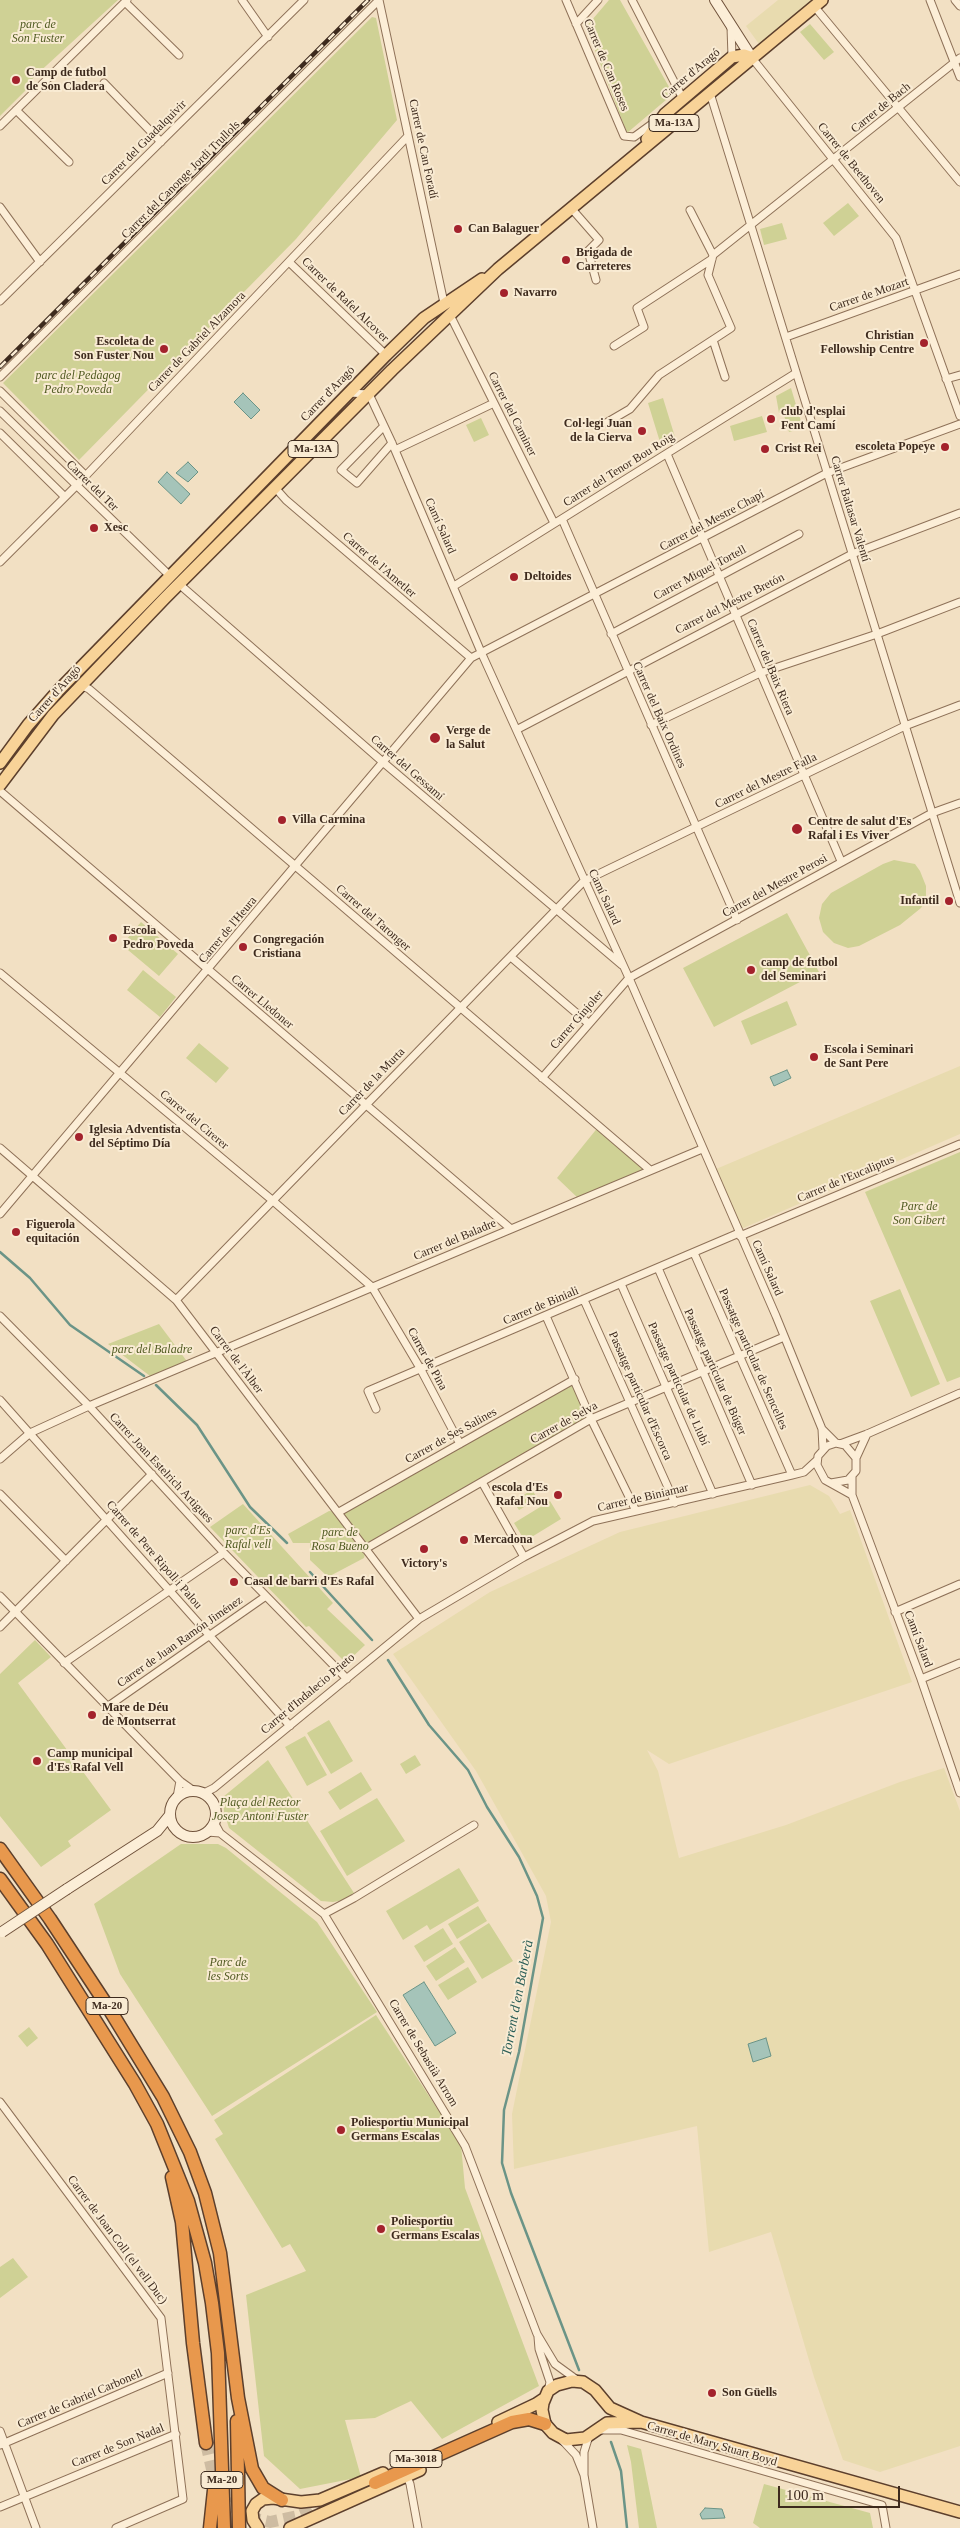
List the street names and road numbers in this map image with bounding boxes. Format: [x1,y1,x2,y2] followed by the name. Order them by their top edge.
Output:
[580,17,632,113] street label: Carrer de Can Roses
[659,45,723,103] street label: Carrer d'Aragó
[848,80,914,136] street label: Carrer de Bach
[98,97,190,189] street label: Carrer del Guadalquivir
[405,98,441,200] street label: Carrer de Can Foradí
[649,115,699,132] road number: Ma-13A
[119,118,243,242] street label: Carrer del Canonge Jordi Trullols
[814,120,888,206] street label: Carrer de Beethoven
[298,255,392,345] street label: Carrer de Rafel Alcover
[828,275,910,315] street label: Carrer de Mozart
[145,289,249,395] street label: Carrer de Gabriel Alzamora
[298,363,358,425] street label: Carrer d'Aragó
[485,369,539,459] street label: Carrer del Caminer
[561,430,677,510] street label: Carrer del Tenor Bou Roig
[288,440,338,458] road number: Ma-13A
[827,454,873,564] street label: Carrer Baltasar Valentí
[63,458,121,514] street label: Carrer del Ter
[657,487,767,555] street label: Carrer del Mestre Chapí
[421,496,459,556] street label: Camí Salard
[339,529,419,601] street label: Carrer de l'Ametler
[651,542,749,604] street label: Carrer Miquel Tortell
[673,570,787,638] street label: Carrer del Mestre Bretón
[743,617,797,717] street label: Carrer del Baix Riera
[629,660,689,770] street label: Carrer del Baix Ordines
[26,663,84,725] street label: Carrer d'Aragó
[367,732,447,804] street label: Carrer del Gessamí
[713,750,819,812] street label: Carrer del Mestre Falla
[720,851,830,921] street label: Carrer del Mestre Perosi
[585,867,623,927] street label: Camí Salard
[333,882,413,954] street label: Carrer del Taronger
[196,894,260,966] street label: Carrer de l'Heura
[228,972,296,1032] street label: Carrer Lledoner
[547,987,607,1053] street label: Carrer Ginjoler
[336,1045,408,1119] street label: Carrer de la Murta
[157,1087,231,1153] street label: Carrer del Cirerer
[795,1152,897,1206] street label: Carrer de l'Eucaliptus
[411,1216,499,1264] street label: Carrer del Baladre
[748,1238,786,1298] street label: Camí Salard
[501,1284,581,1328] street label: Carrer de Biniali
[715,1286,791,1432] street label: Passatge particular de Sencelles
[681,1307,749,1437] street label: Passatge particular de Búger
[644,1320,712,1448] street label: Passatge particular de Llubí
[206,1323,266,1397] street label: Carrer de l'Àlber
[404,1325,450,1393] street label: Carrer de Pina
[605,1329,675,1463] street label: Passatge particular d'Escorca
[528,1399,600,1447] street label: Carrer de Selva
[403,1405,499,1467] street label: Carrer de Ses Salines
[106,1410,216,1526] street label: Carrer Joan Estelrich Artigues
[596,1481,690,1515] street label: Carrer de Biniamar
[103,1498,205,1612] street label: Carrer de Pere Ripoll i Palou
[114,1593,246,1691] street label: Carrer de Juan Ramón Jiménez
[901,1609,935,1669] street label: Camí Salard
[258,1651,358,1737] street label: Carrer d'Indalecio Prieto
[385,1997,461,2109] street label: Carrer de Sebastià Arrom
[86,1998,128,2014] road number: Ma-20
[64,2173,170,2307] street label: Carrer de Joan Coll (el vell Duc)
[15,2366,145,2432] street label: Carrer de Gabriel Carbonell
[645,2419,779,2469] street label: Carrer de Mary Stuart Boyd
[70,2421,166,2471] street label: Carrer de Son Nadal
[390,2450,442,2468] road number: Ma-3018
[201,2472,243,2488] road number: Ma-20

